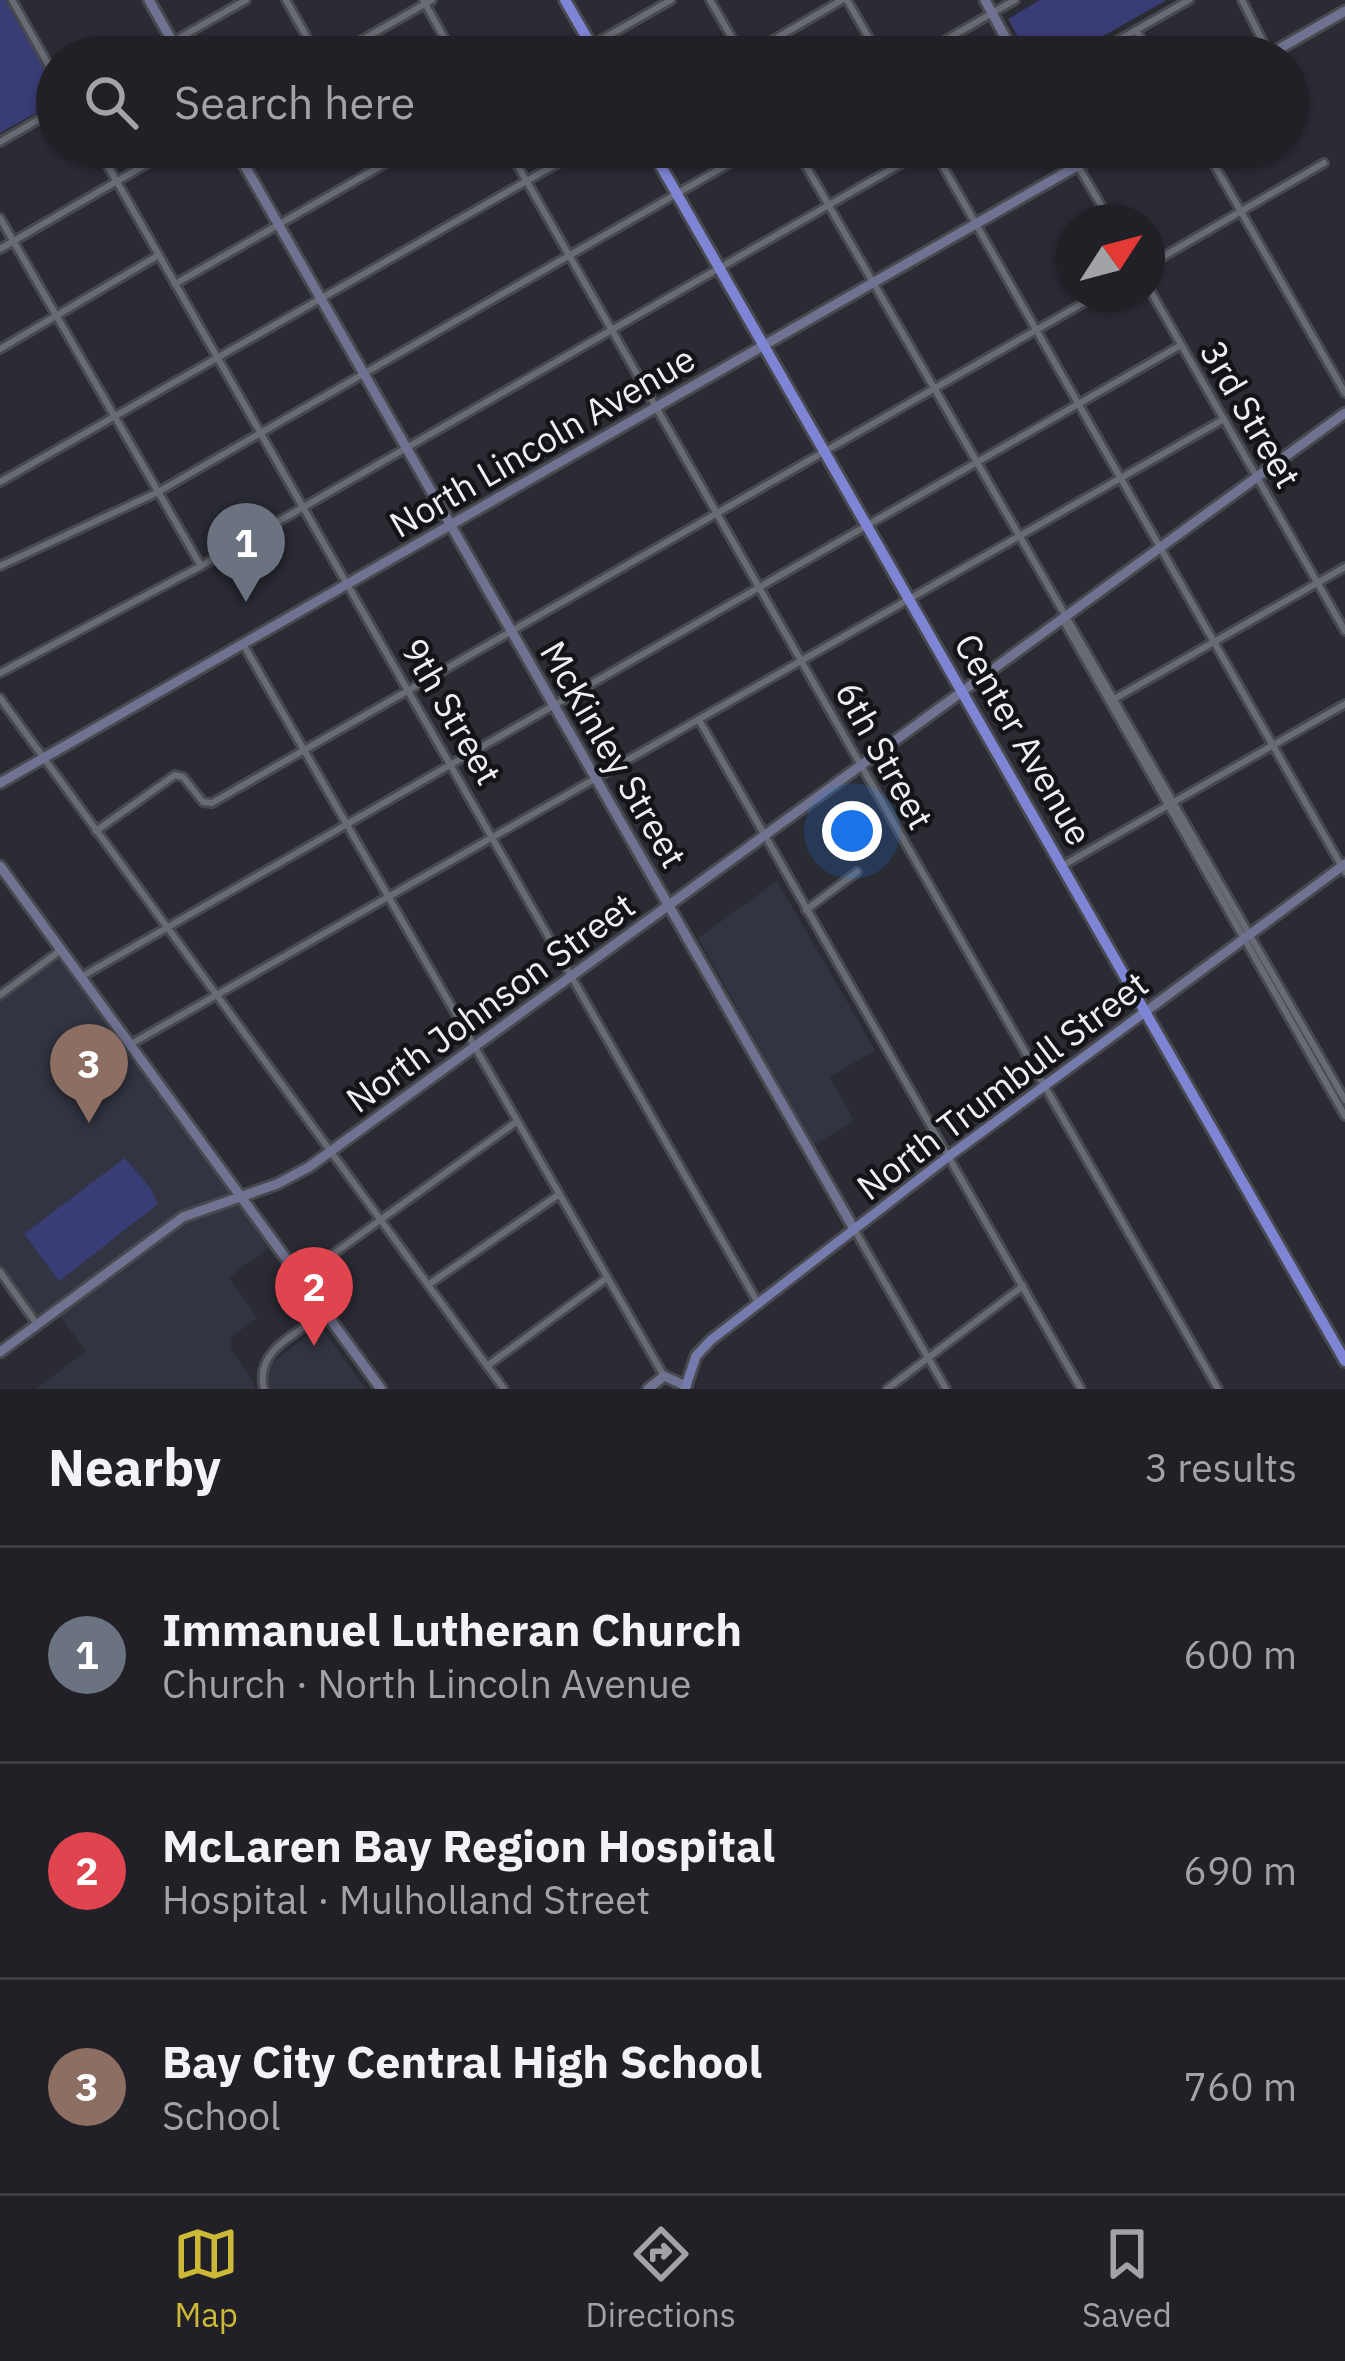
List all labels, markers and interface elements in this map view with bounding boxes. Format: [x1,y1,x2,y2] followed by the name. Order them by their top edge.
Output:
[36,36,1309,168] search box
[78,69,144,135] icon: search
[174,73,415,131] text: Search here
[1057,204,1165,312] north arrow
[1190,332,1312,496] street label: 3rd Street
[381,334,703,548] street label: North Lincoln Avenue
[207,503,285,602] pin: 1
[944,625,1104,853] street label: Center Avenue
[391,629,513,793] street label: 9th Street
[530,632,698,876] street label: McKinley Street
[825,673,945,837] street label: 6th Street
[822,801,882,861] your location
[336,881,644,1123] street label: North Johnson Street
[847,960,1157,1210] street label: North Trumbull Street
[50,1024,128,1123] pin: 3
[275,1247,353,1346] pin: 2
[48,1434,221,1500] text: Nearby
[1145,1442,1297,1493] text: 3 results
[162,1600,742,1658] text: Immanuel Lutheran Church
[75,1629,99,1680] text: 1
[1184,1629,1297,1680] text: 600 m
[162,1658,691,1709] text: Church · North Lincoln Avenue
[162,1816,775,1874] text: McLaren Bay Region Hospital
[75,1845,99,1896] text: 2
[1184,1845,1297,1896] text: 690 m
[162,1874,650,1925] text: Hospital · Mulholland Street
[162,2032,762,2090] text: Bay City Central High School
[75,2061,99,2112] text: 3
[1184,2061,1297,2112] text: 760 m
[162,2090,281,2141] text: School
[173,2221,239,2336] tab: Map
[586,2221,736,2336] tab: Directions
[1082,2221,1172,2336] tab: Saved

